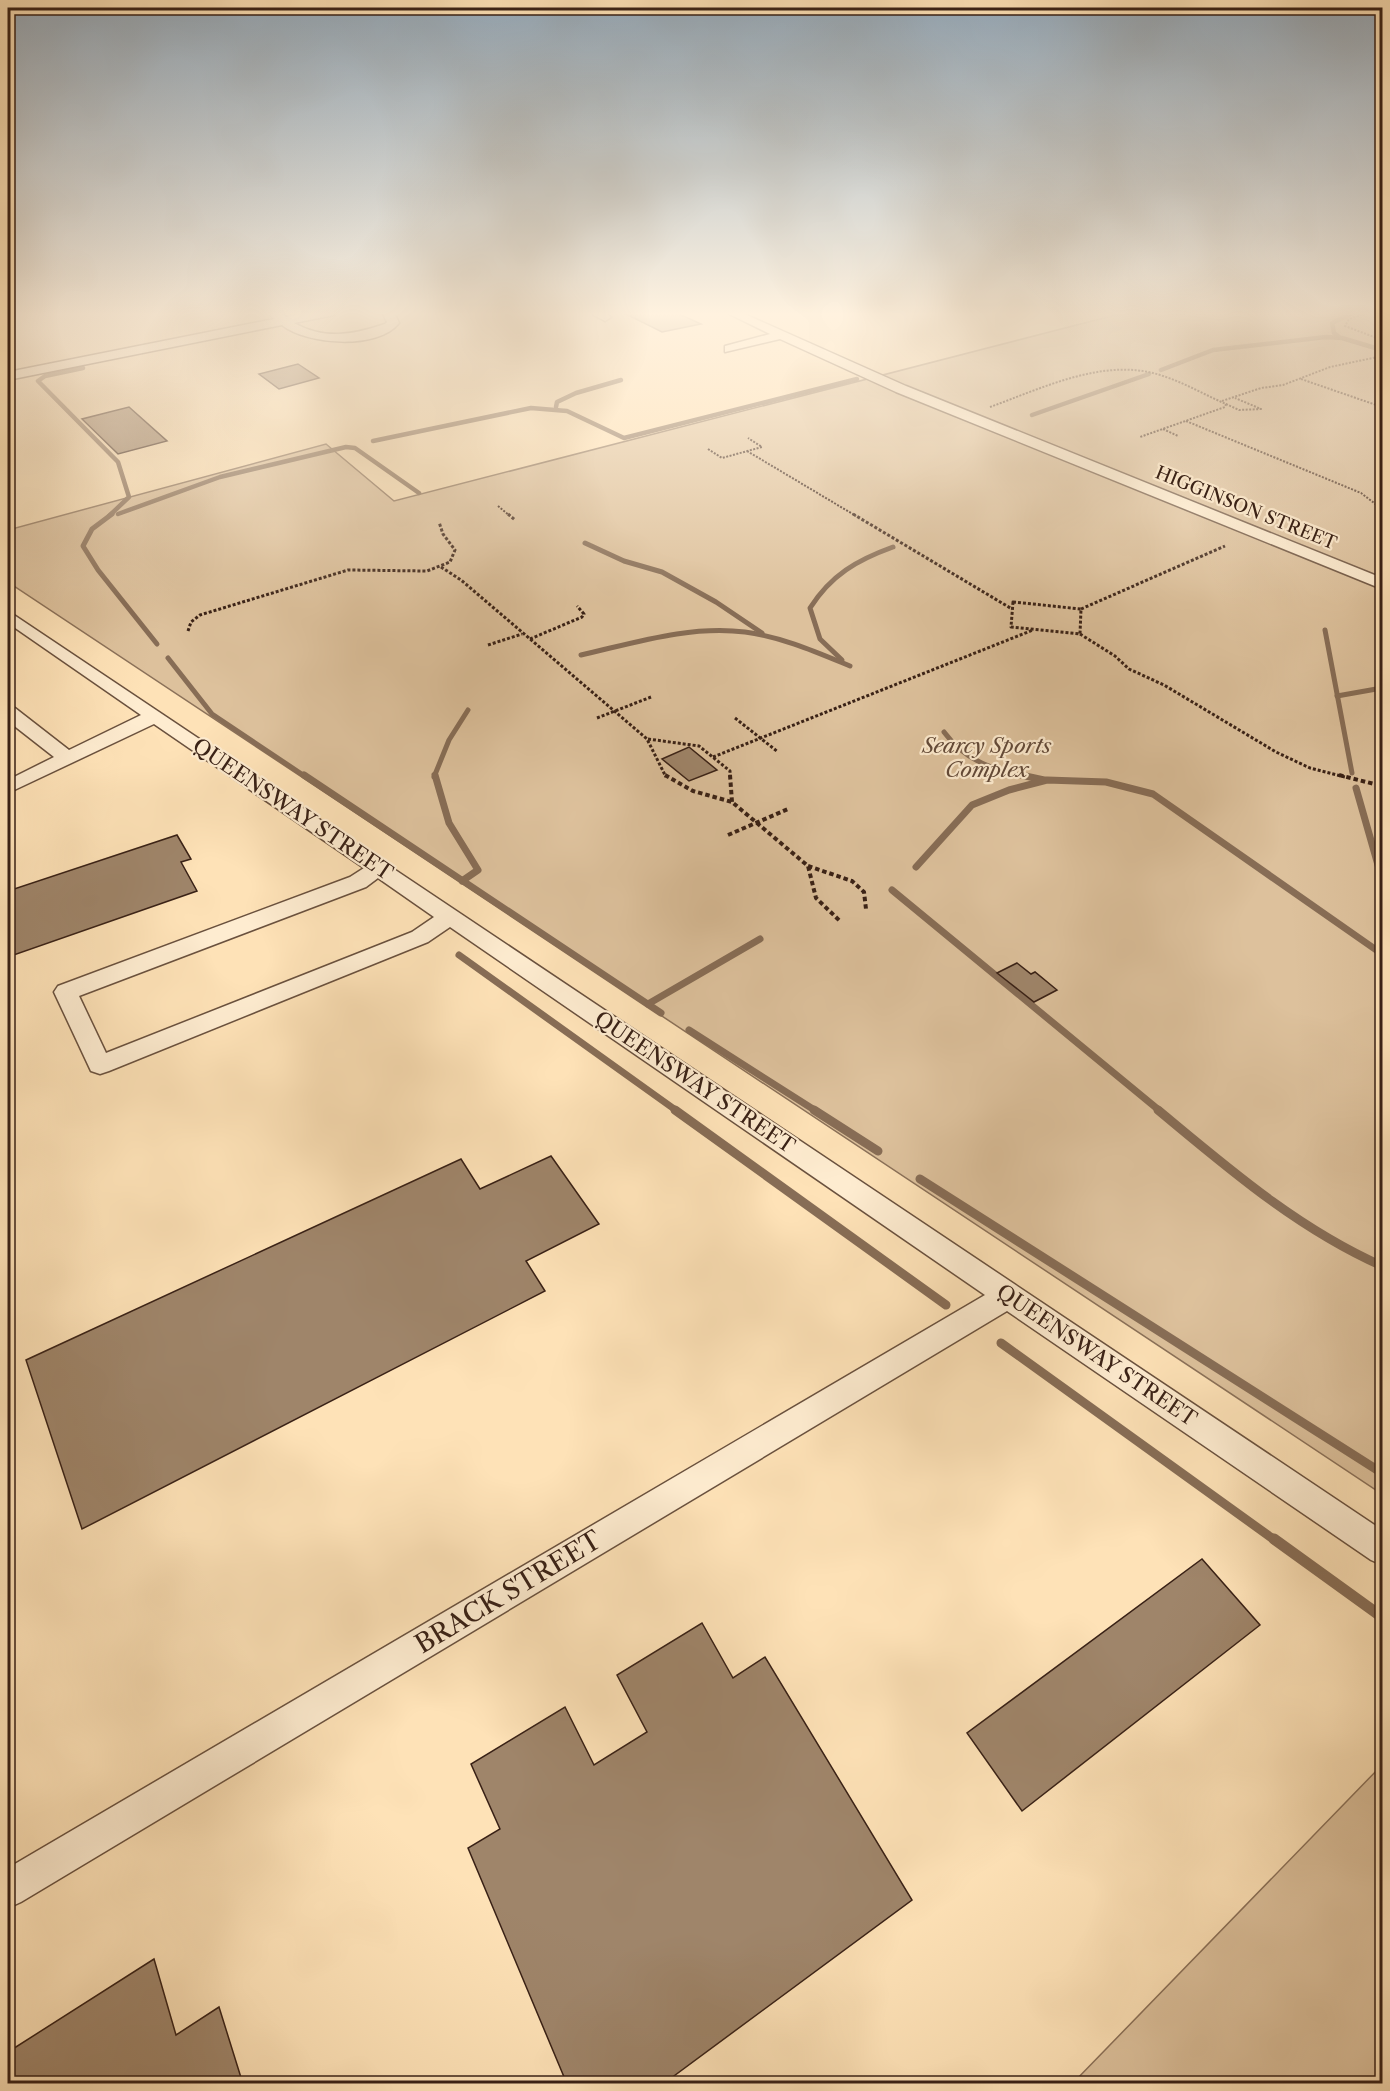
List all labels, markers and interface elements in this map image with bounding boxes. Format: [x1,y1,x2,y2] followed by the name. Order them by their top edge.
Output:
[1152,462,1340,555] street label: HIGGINSON STREET
[188,733,398,885] street label: QUEENSWAY STREET
[920,733,1052,782] park label: Searcy Sports Complex
[590,1006,800,1158] street label: QUEENSWAY STREET
[992,1279,1202,1431] street label: QUEENSWAY STREET
[409,1524,607,1660] street label: BRACK STREET

